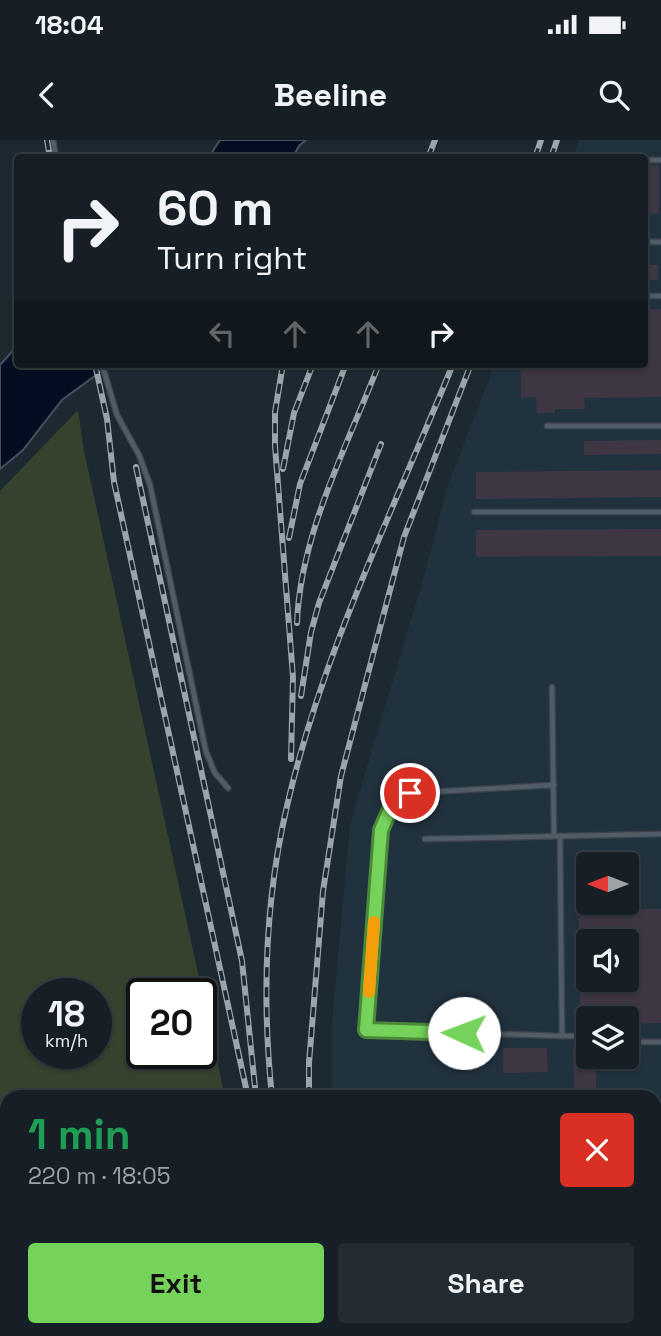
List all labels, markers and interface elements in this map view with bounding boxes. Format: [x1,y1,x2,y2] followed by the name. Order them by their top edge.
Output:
[35,8,103,42] text: 18:04
[274,75,387,115] text: Beeline
[28,76,66,114] icon: back
[595,76,633,114] icon: search
[157,177,273,239] text: 60 m
[42,182,133,273] icon: right
[157,238,307,278] text: Turn right
[203,315,241,353] icon: left
[276,315,314,353] icon: ahead
[349,315,387,353] icon: ahead
[422,315,460,353] icon: right
[380,763,440,823] pin
[391,774,429,812] icon: arrive
[576,852,639,915] north arrow
[576,852,639,1069] map controls
[576,929,639,992] button: sound
[126,978,217,1069] speed limit sign: 20
[48,992,85,1036] text: 18
[427,996,501,1070] position arrow
[576,1006,639,1069] button: layers
[45,1029,88,1052] text: km/h
[28,1108,131,1161] text: 1 min
[560,1113,634,1187] button: close
[28,1161,171,1191] text: 220 m · 18:05
[28,1243,324,1323] button: Exit
[338,1243,634,1323] button: Share

